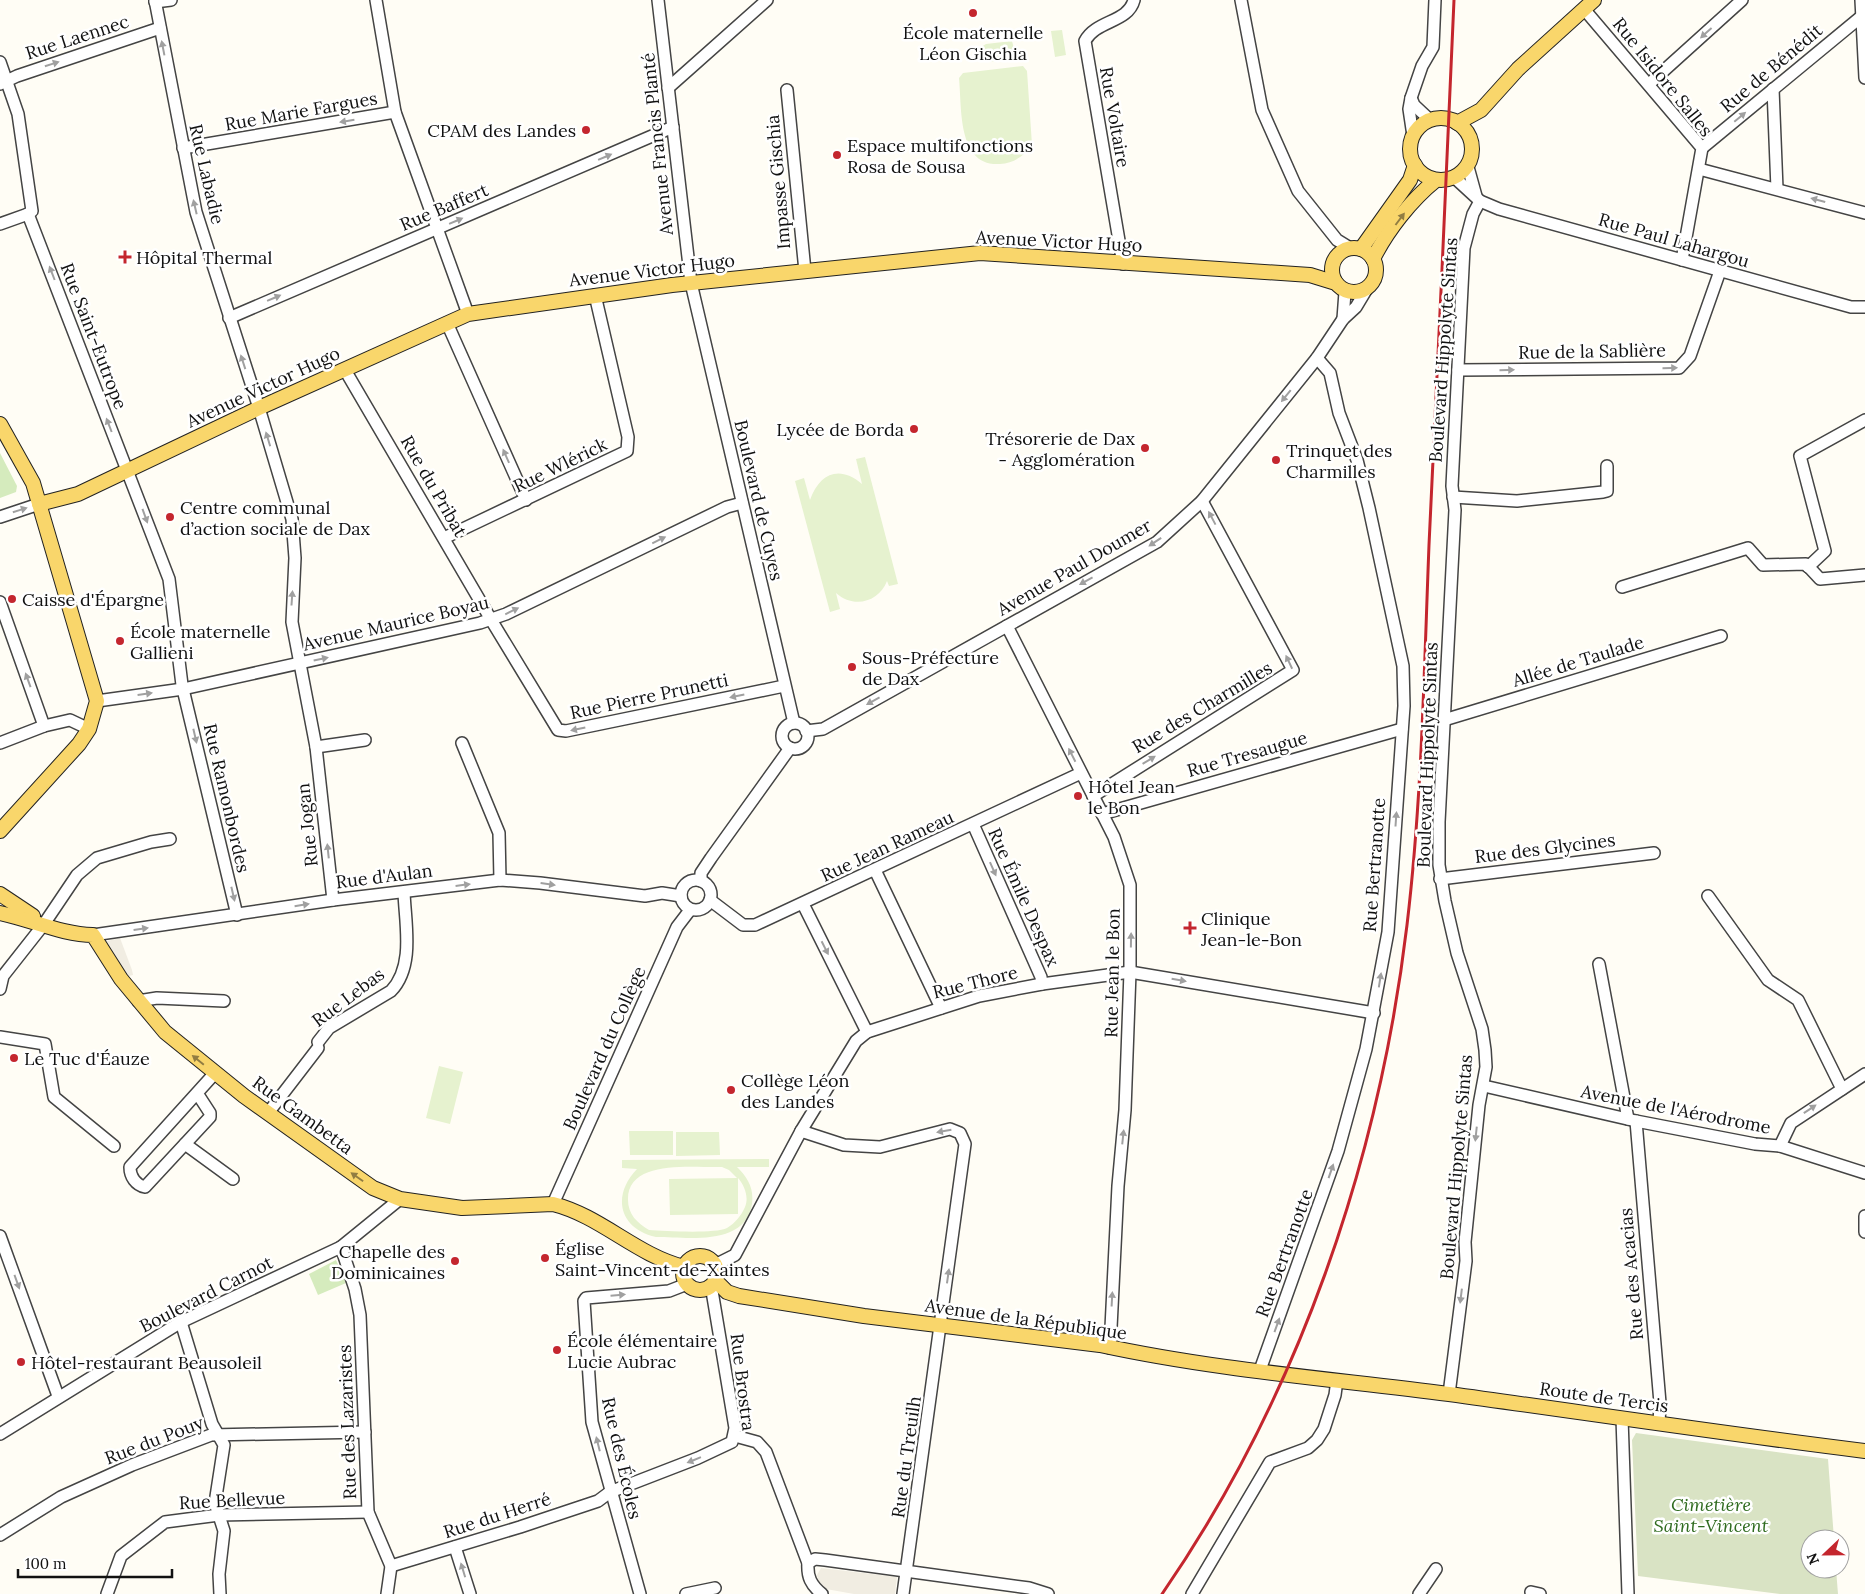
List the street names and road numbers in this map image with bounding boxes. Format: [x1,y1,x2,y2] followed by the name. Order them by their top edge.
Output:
[22,9,132,65] street label: Rue Laennec
[1608,13,1718,141] street label: Rue Isidore Salles
[1715,19,1827,117] street label: Rue de Bénédit
[636,51,678,237] street label: Avenue Francis Planté
[1095,65,1135,169] street label: Rue Voltaire
[223,86,379,136] street label: Rue Marie Fargues
[761,114,795,250] street label: Impasse Gischia
[184,122,230,226] street label: Rue Labadie
[396,178,492,236] street label: Rue Baffert
[1596,207,1752,273] street label: Rue Paul Lahargou
[974,225,1143,257] street label: Avenue Victor Hugo
[1424,237,1462,463] street label: Boulevard Hippolyte Sintas
[567,248,736,292] street label: Avenue Victor Hugo
[56,260,133,413] street label: Rue Saint-Eutrope
[1518,338,1666,364] street label: Rue de la Sablière
[182,341,343,433] street label: Avenue Victor Hugo
[729,417,789,583] street label: Boulevard de Cuyes
[396,431,472,541] street label: Rue du Pribat
[509,432,611,498] street label: Rue Wlérick
[992,513,1155,621] street label: Avenue Paul Doumer
[300,590,491,656] street label: Avenue Maurice Boyau
[1509,630,1647,692] street label: Allée de Taulade
[1412,642,1442,868] street label: Boulevard Hippolyte Sintas
[1128,656,1276,758] street label: Rue des Charmilles
[568,668,730,724] street label: Rue Pierre Prunetti
[199,721,255,875] street label: Rue Ramonbordes
[1184,726,1310,782] street label: Rue Tresaugue
[291,782,323,868] street label: Rue Jogan
[1358,797,1390,933] street label: Rue Bertranotte
[817,805,957,887] street label: Rue Jean Rameau
[983,824,1065,970] street label: Rue Émile Despax
[1473,828,1617,868] street label: Rue des Glycines
[334,859,434,893] street label: Rue d'Aulan
[1099,908,1125,1038] street label: Rue Jean le Bon
[930,960,1020,1004] street label: Rue Thore
[307,962,389,1032] street label: Rue Lebas
[558,962,651,1133] street label: Boulevard du Collège
[1435,1054,1477,1280] street label: Boulevard Hippolyte Sintas
[248,1071,358,1159] street label: Rue Gambetta
[1578,1079,1773,1139] street label: Avenue de l'Aérodrome
[1250,1186,1318,1320] street label: Rue Bertranotte
[1614,1207,1648,1341] street label: Rue des Acacias
[136,1250,277,1337] street label: Boulevard Carnot
[923,1293,1129,1345] street label: Avenue de la République
[726,1332,760,1432] street label: Rue Brostra
[333,1344,361,1500] street label: Rue des Lazaristes
[1538,1377,1670,1417] street label: Route de Tercis
[886,1394,926,1519] street label: Rue du Treuilh
[597,1395,647,1521] street label: Rue des Écoles
[101,1410,207,1469] street label: Rue du Pouy
[178,1486,286,1514] street label: Rue Bellevue
[440,1487,554,1543] street label: Rue du Herré

